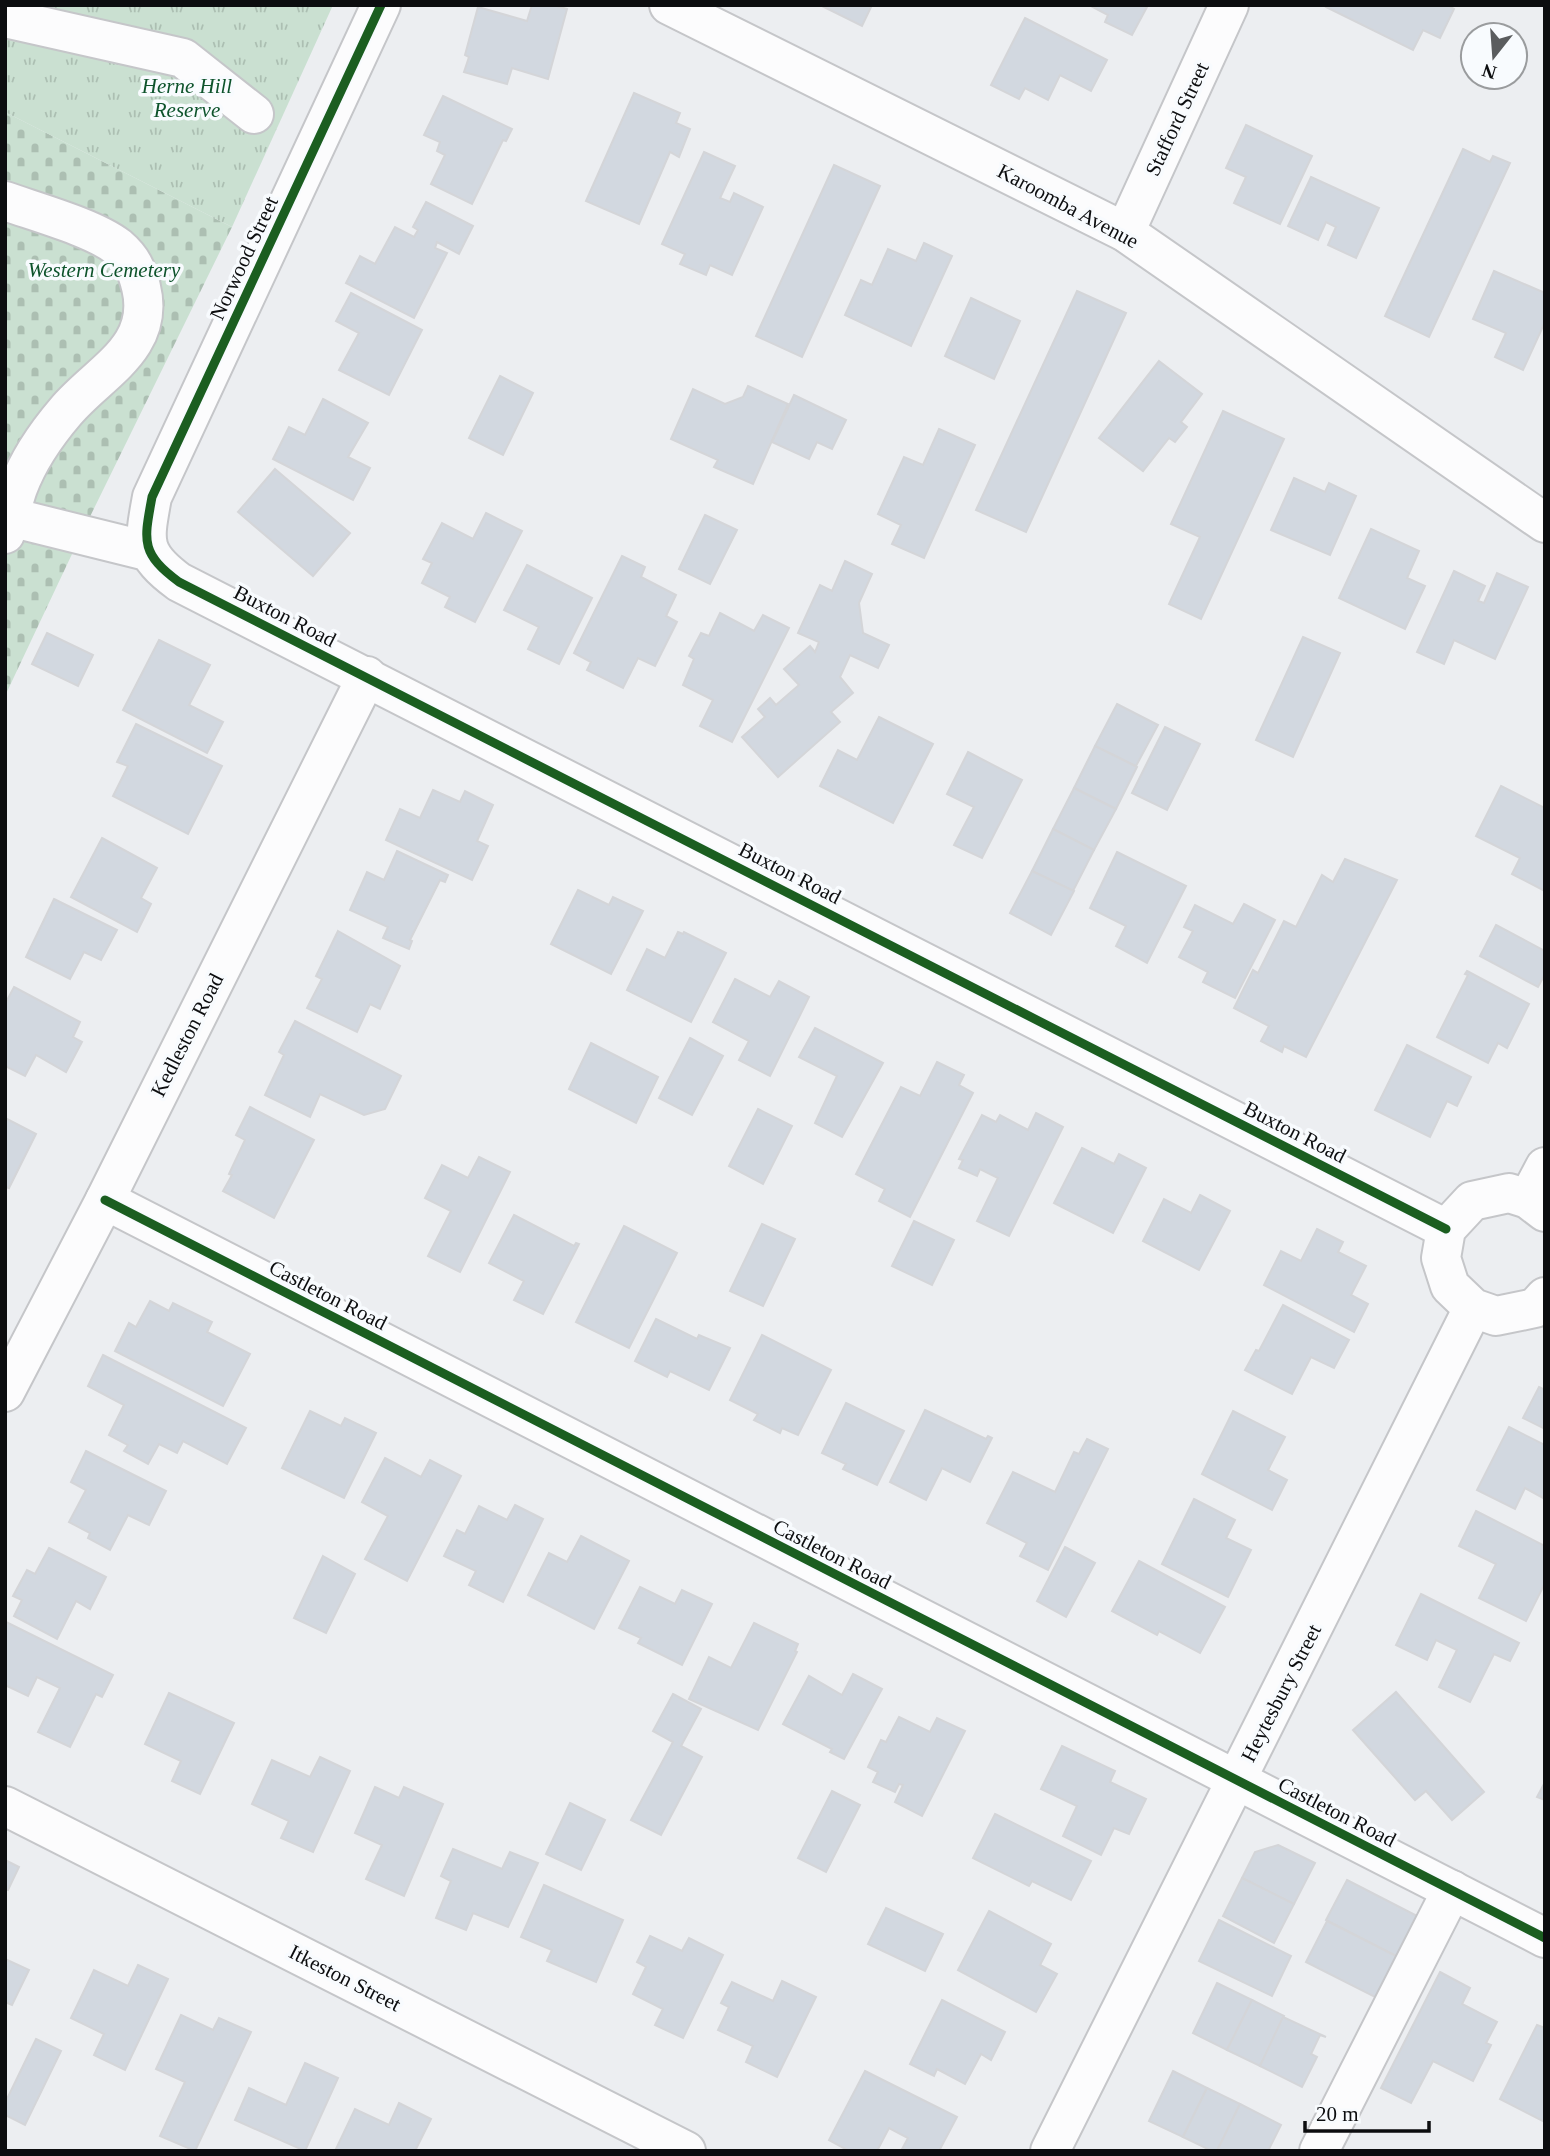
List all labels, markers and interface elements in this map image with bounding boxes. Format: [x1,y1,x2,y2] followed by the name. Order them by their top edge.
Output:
[1459,21,1529,91] north arrow
[1140,58,1214,180] street label: Stafford Street
[1479,60,1499,84] text: N
[141,74,232,122] park label: Herne Hill Reserve
[993,159,1143,253] street label: Karoomba Avenue
[205,192,283,324] street label: Norwood Street
[28,258,181,282] park label: Western Cemetery
[230,580,341,652] street label: Buxton Road
[735,837,846,909] street label: Buxton Road
[146,969,228,1100] street label: Kedleston Road
[1240,1096,1351,1168] street label: Buxton Road
[265,1255,391,1335] street label: Castleton Road
[769,1514,895,1594] street label: Castleton Road
[1236,1620,1326,1766] street label: Heytesbury Street
[1274,1772,1400,1852] street label: Castleton Road
[285,1940,405,2016] street label: Itkeston Street
[1305,2090,1429,2134] scale bar
[1316,2102,1359,2126] text: 20 m

